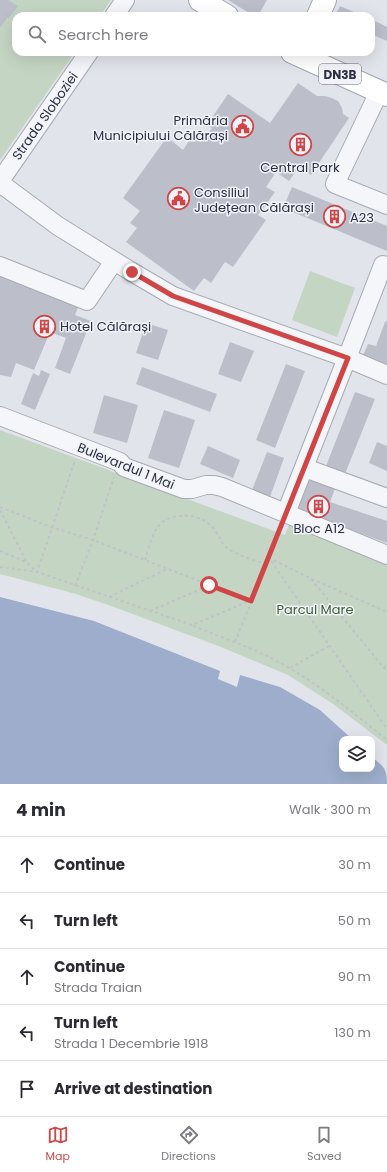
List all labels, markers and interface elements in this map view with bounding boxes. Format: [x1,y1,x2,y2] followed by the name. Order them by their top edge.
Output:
[12,12,375,56] search box
[26,23,48,45] icon: search
[58,24,148,45] text: Search here
[319,64,361,84] road number: DN3B
[7,68,83,164] street label: Strada Sloboziei
[93,111,228,145] place label: Primăria Municipiului Călărași
[230,114,256,140] public building icon: Primăria Municipiului Călărași
[287,132,313,158] building icon: Central Park
[260,158,340,177] place label: Central Park
[194,183,314,217] place label: Consiliul Județean Călărași
[165,186,191,212] public building icon: Consiliul Județean Călărași
[322,204,348,230] building icon: A23
[350,208,374,227] place label: A23
[123,263,141,281] route end
[32,313,58,339] building icon: Hotel Călărași
[60,317,151,336] place label: Hotel Călărași
[75,438,177,494] street label: Bulevardul 1 Mai
[306,493,332,519] building icon: Bloc A12
[293,519,345,538] place label: Bloc A12
[200,576,218,594] route start
[277,600,353,619] park label: Parcul Mare
[339,736,375,772] map controls
[339,736,375,772] button: layers
[16,798,66,822] text: 4 min
[289,800,371,819] text: Walk · 300 m
[16,854,38,876] icon: ahead
[54,854,125,875] text: Continue
[338,855,371,874] text: 30 m
[16,910,38,932] icon: left
[54,910,118,931] text: Turn left
[338,911,371,930] text: 50 m
[54,956,125,977] text: Continue
[16,966,38,988] icon: ahead
[338,967,371,986] text: 90 m
[54,978,142,997] text: Strada Traian
[54,1012,118,1033] text: Turn left
[16,1022,38,1044] icon: left
[334,1023,371,1042] text: 130 m
[54,1034,208,1053] text: Strada 1 Decembrie 1918
[16,1078,38,1100] icon: arrive
[54,1078,212,1099] text: Arrive at destination
[46,1124,70,1165] tab: Map
[161,1124,216,1165] tab: Directions
[307,1124,341,1165] tab: Saved

